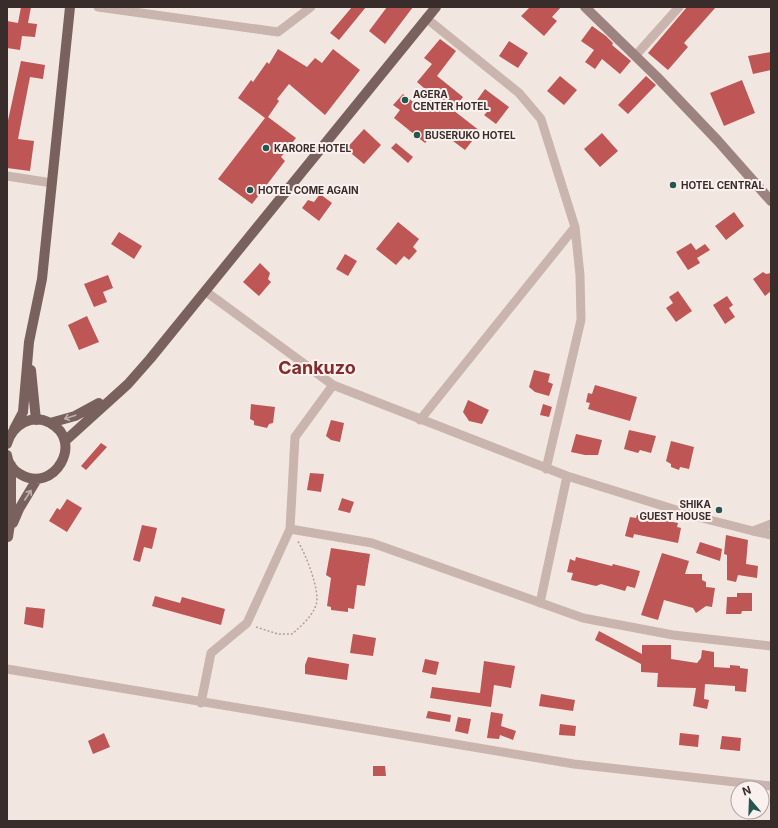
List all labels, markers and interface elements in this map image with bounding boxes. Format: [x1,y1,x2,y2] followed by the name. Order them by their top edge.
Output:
[413,88,489,112] place label: AGERA CENTER HOTEL
[400,95,410,105] marker: AGERA CENTER HOTEL
[425,129,516,141] place label: BUSERUKO HOTEL
[412,130,422,140] marker: BUSERUKO HOTEL
[274,142,352,154] place label: KARORE HOTEL
[261,143,271,153] marker: KARORE HOTEL
[681,179,764,191] place label: HOTEL CENTRAL
[668,180,678,190] marker: HOTEL CENTRAL
[258,184,359,196] place label: HOTEL COME AGAIN
[245,185,255,195] marker: HOTEL COME AGAIN
[278,357,356,378] district label: Cankuzo
[64,414,76,422] one-way arrow
[24,490,32,501] one-way arrow
[639,498,712,522] place label: SHIKA GUEST HOUSE
[714,505,724,515] marker: SHIKA GUEST HOUSE
[730,780,770,820] north arrow
[740,783,753,799] text: N

